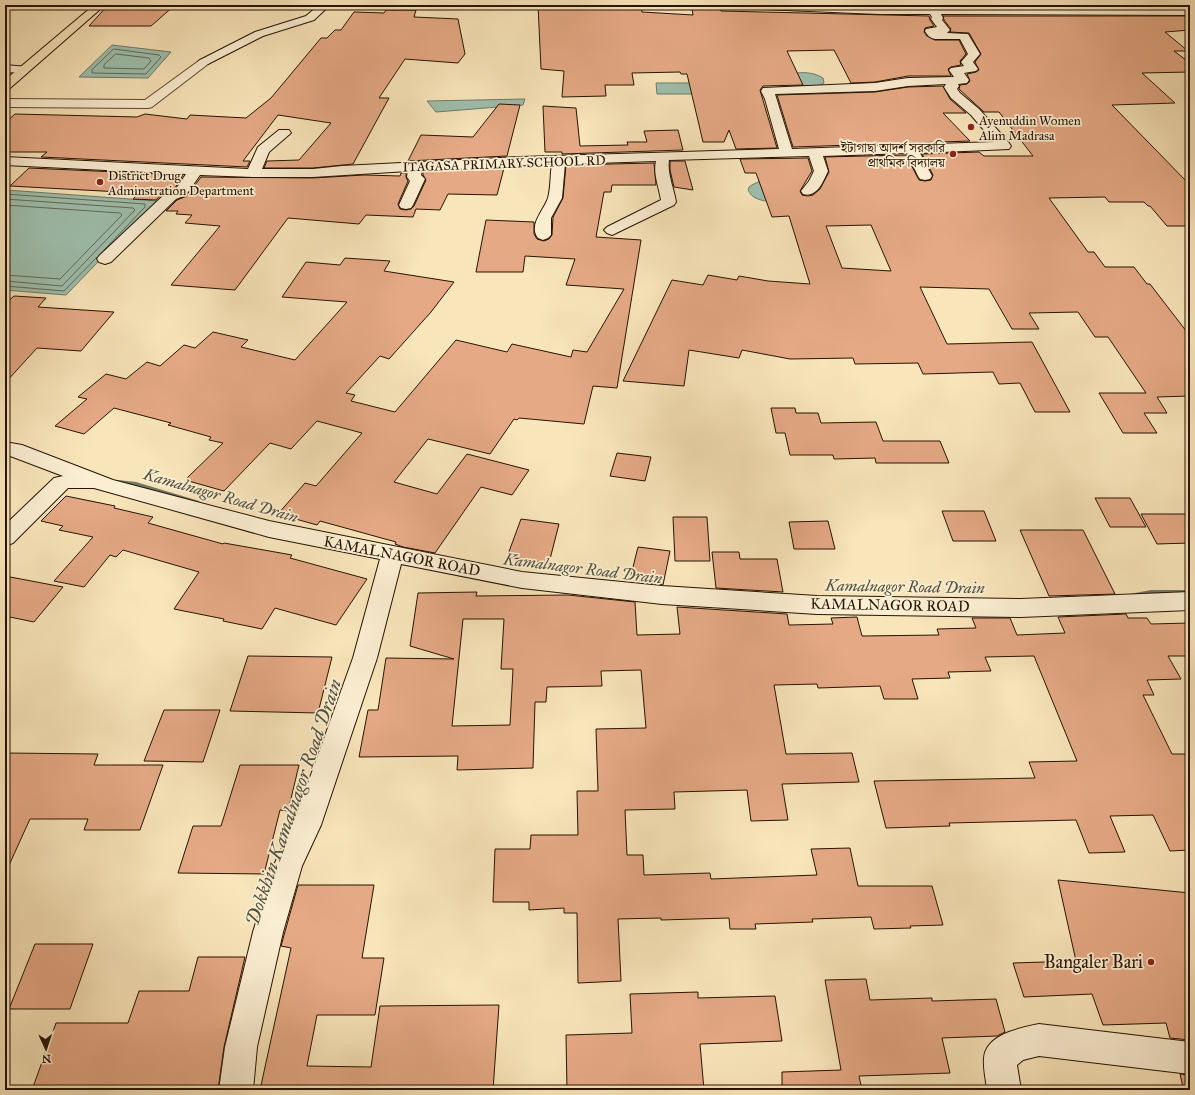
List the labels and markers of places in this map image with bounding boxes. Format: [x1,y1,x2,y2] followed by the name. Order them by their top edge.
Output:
[978,113,1081,144] place label: Ayenuddin Women Alim Madrasa
[966,122,976,132] marker: Ayenuddin Women Alim Madrasa
[840,140,946,171] place label: ইটাগাছা আদর্শ সরকারি প্রাথমিক বিদ্যালয়
[948,149,958,159] marker: ইটাগাছা আদর্শ সরকারি প্রাথমিক বিদ্যালয়
[107,168,254,199] place label: District Drug Adminstration Department
[95,177,105,187] marker: District Drug Adminstration Department
[1044,951,1143,974] place label: Bangaler Bari
[1146,957,1156,967] marker: Bangaler Bari

